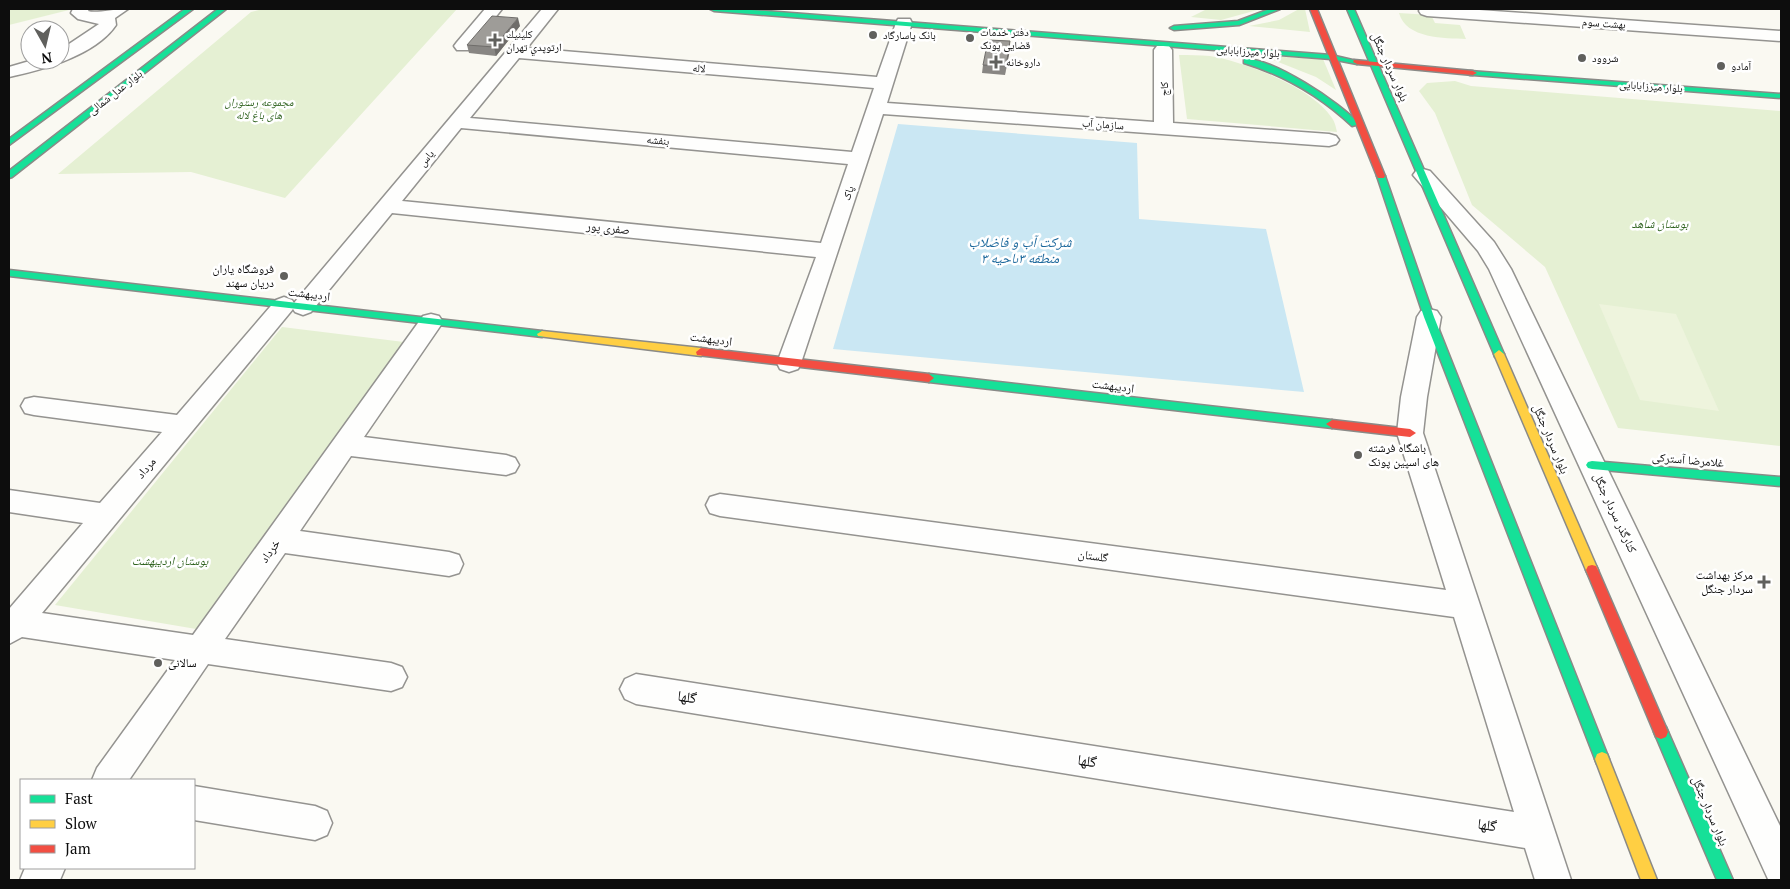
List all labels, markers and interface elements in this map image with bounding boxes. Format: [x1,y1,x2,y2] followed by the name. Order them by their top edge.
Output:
[1582,14,1626,32] street label: بهشت سوم
[20,20,70,70] north arrow
[980,25,1031,52] place label: دفتر خدمات قضایی پونک
[506,27,562,56] place label: كلينيك ارتوپدي تهران
[883,28,936,42] place label: بانک پاسارگاد
[867,29,879,41] marker: بانک پاسارگاد
[1368,30,1412,104] street label: بلوار سردار جنگل
[964,32,976,44] marker: دفتر خدمات قضایی پونک
[488,33,502,47] marker: كلينيك ارتوپدي تهران
[1216,42,1280,60] street label: بلوار میرزابابایی
[40,48,53,69] text: N
[1592,51,1619,65] place label: شروود
[1576,52,1588,64] marker: شروود
[1006,55,1041,69] place label: داروخانه
[990,56,1002,68] marker: داروخانه
[1731,59,1751,73] place label: آمادو
[692,60,706,76] street label: لاله
[1715,60,1727,72] marker: آمادو
[85,67,145,117] street label: بلوار عدل شمالی
[1619,77,1683,95] street label: بلوار میرزابابایی
[1157,81,1171,96] street label: کاج
[224,95,294,123] park label: مجموعه رستوران های باغ لاله
[1081,116,1125,132] street label: سازمان آب
[646,132,670,148] street label: بنفشه
[415,146,437,169] street label: یاس
[839,184,857,202] street label: پاک
[1632,216,1689,232] park label: بوستان شاهد
[585,218,631,237] street label: صفری پور
[969,232,1072,267] water label: شرکت آب و فاضلاب منطقه ۳ناحیه ۳
[213,261,274,290] place label: فروشگاه یاران دریان سهند
[278,270,290,282] marker: فروشگاه یاران دریان سهند
[287,283,331,304] street label: اردیبهشت
[689,328,733,349] street label: اردیبهشت
[1091,375,1135,396] street label: اردیبهشت
[1530,402,1573,476] street label: بلوار سردار جنگل
[1368,440,1439,469] place label: باشگاه فرشته های اسپین پونک
[1352,449,1364,461] marker: باشگاه فرشته های اسپین پونک
[1651,449,1725,470] street label: غلامرضا آسترکی
[132,454,159,481] street label: مرداد
[1590,471,1640,555] street label: کنارگذر سردار جنگل
[256,536,283,565] street label: خرداد
[1077,546,1109,565] street label: گلستان
[132,553,209,569] park label: بوستان اردیبهشت
[1696,567,1753,596] place label: مرکز بهداشت سردار جنگل
[1757,575,1771,589] marker: مرکز بهداشت سردار جنگل
[168,655,197,670] place label: سالانی
[152,657,164,669] marker: سالانی
[676,685,699,707] street label: گلها
[1076,749,1099,771] street label: گلها
[1689,774,1732,848] street label: بلوار سردار جنگل
[20,779,195,869] legend
[65,788,93,808] text: Fast
[65,813,98,833] text: Slow
[1476,813,1499,835] street label: گلها
[65,838,91,858] text: Jam

